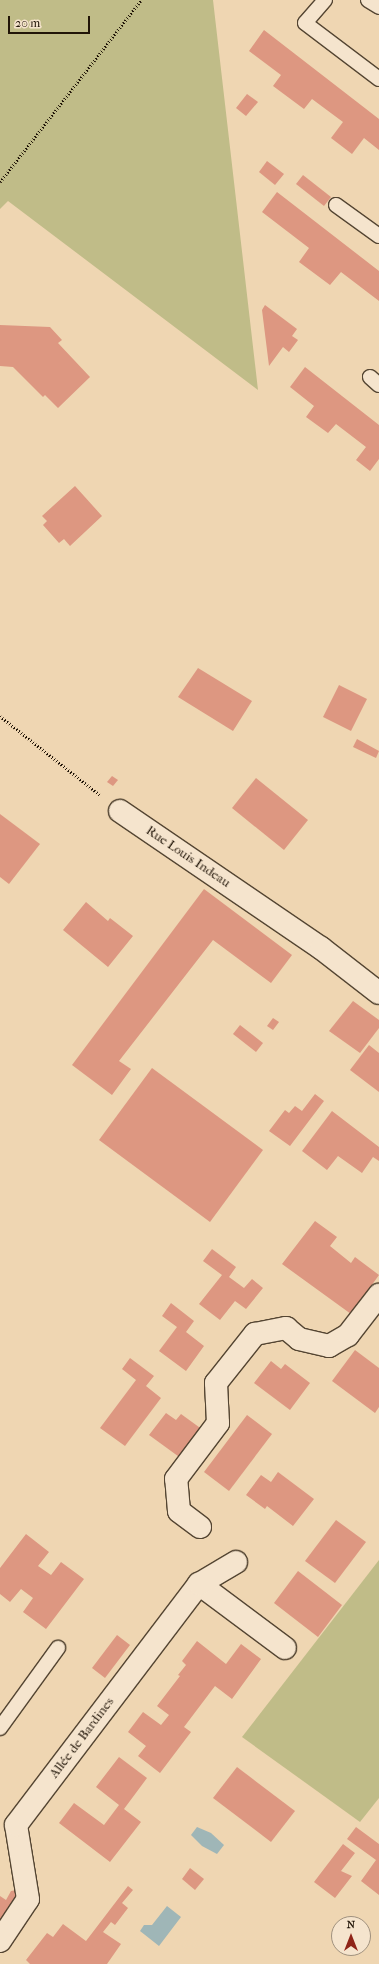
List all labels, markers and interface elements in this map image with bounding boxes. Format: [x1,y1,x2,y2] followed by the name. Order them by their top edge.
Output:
[10,8,92,34] scale bar
[15,16,40,30] text: 20 m
[143,823,233,891] street label: Rue Louis Indeau
[47,1695,117,1781] street label: Allée de Bardines
[331,1916,371,1956] north arrow
[347,1918,355,1931] text: N

